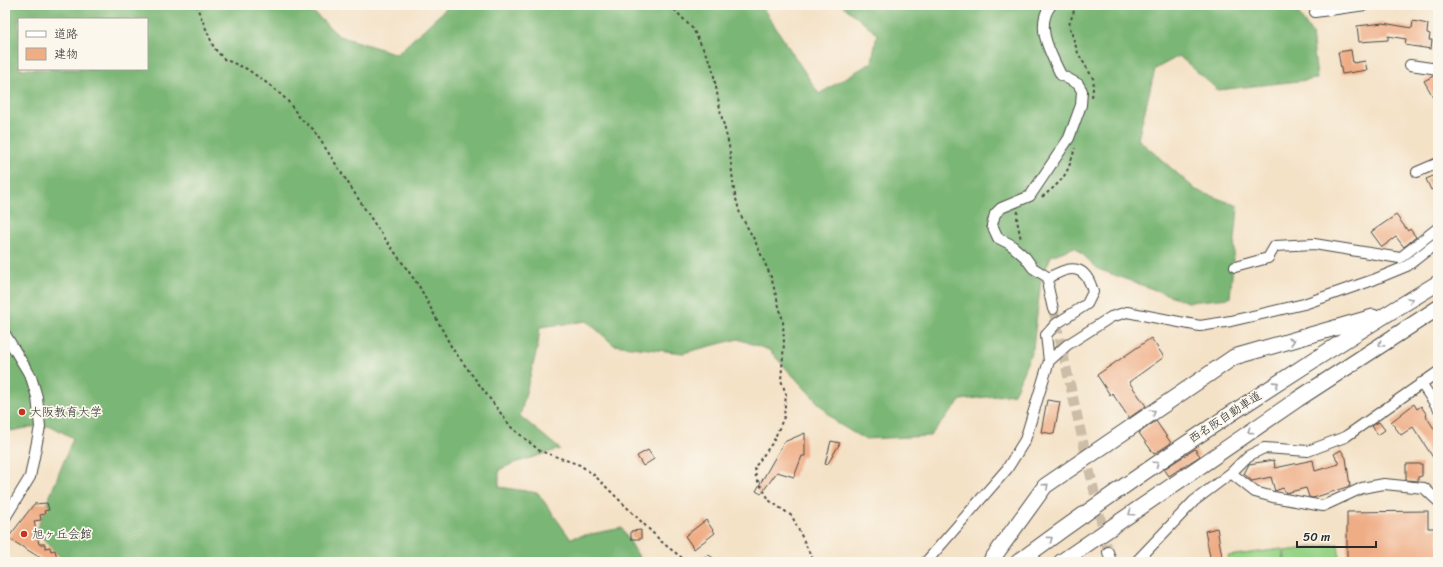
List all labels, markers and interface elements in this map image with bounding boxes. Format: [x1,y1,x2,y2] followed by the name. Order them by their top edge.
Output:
[18,18,148,70] legend
[54,23,78,45] text: 道路
[54,43,78,65] text: 建物
[1406,298,1413,305] one-way arrow
[1289,337,1295,345] one-way arrow
[1379,339,1386,346] one-way arrow
[1272,381,1279,389] one-way arrow
[1184,385,1266,449] street label: 西名阪自動車道
[30,401,102,423] place label: 大阪教育大学
[17,407,27,417] marker: 大阪教育大学
[1149,409,1156,417] one-way arrow
[1247,426,1254,434] one-way arrow
[1152,461,1159,469] one-way arrow
[1041,483,1049,491] one-way arrow
[1128,508,1135,516] one-way arrow
[32,523,92,545] place label: 旭ヶ丘会館
[1297,523,1376,549] scale bar
[1303,526,1330,548] text: 50 m
[19,529,29,539] marker: 旭ヶ丘会館
[1046,536,1053,544] one-way arrow

